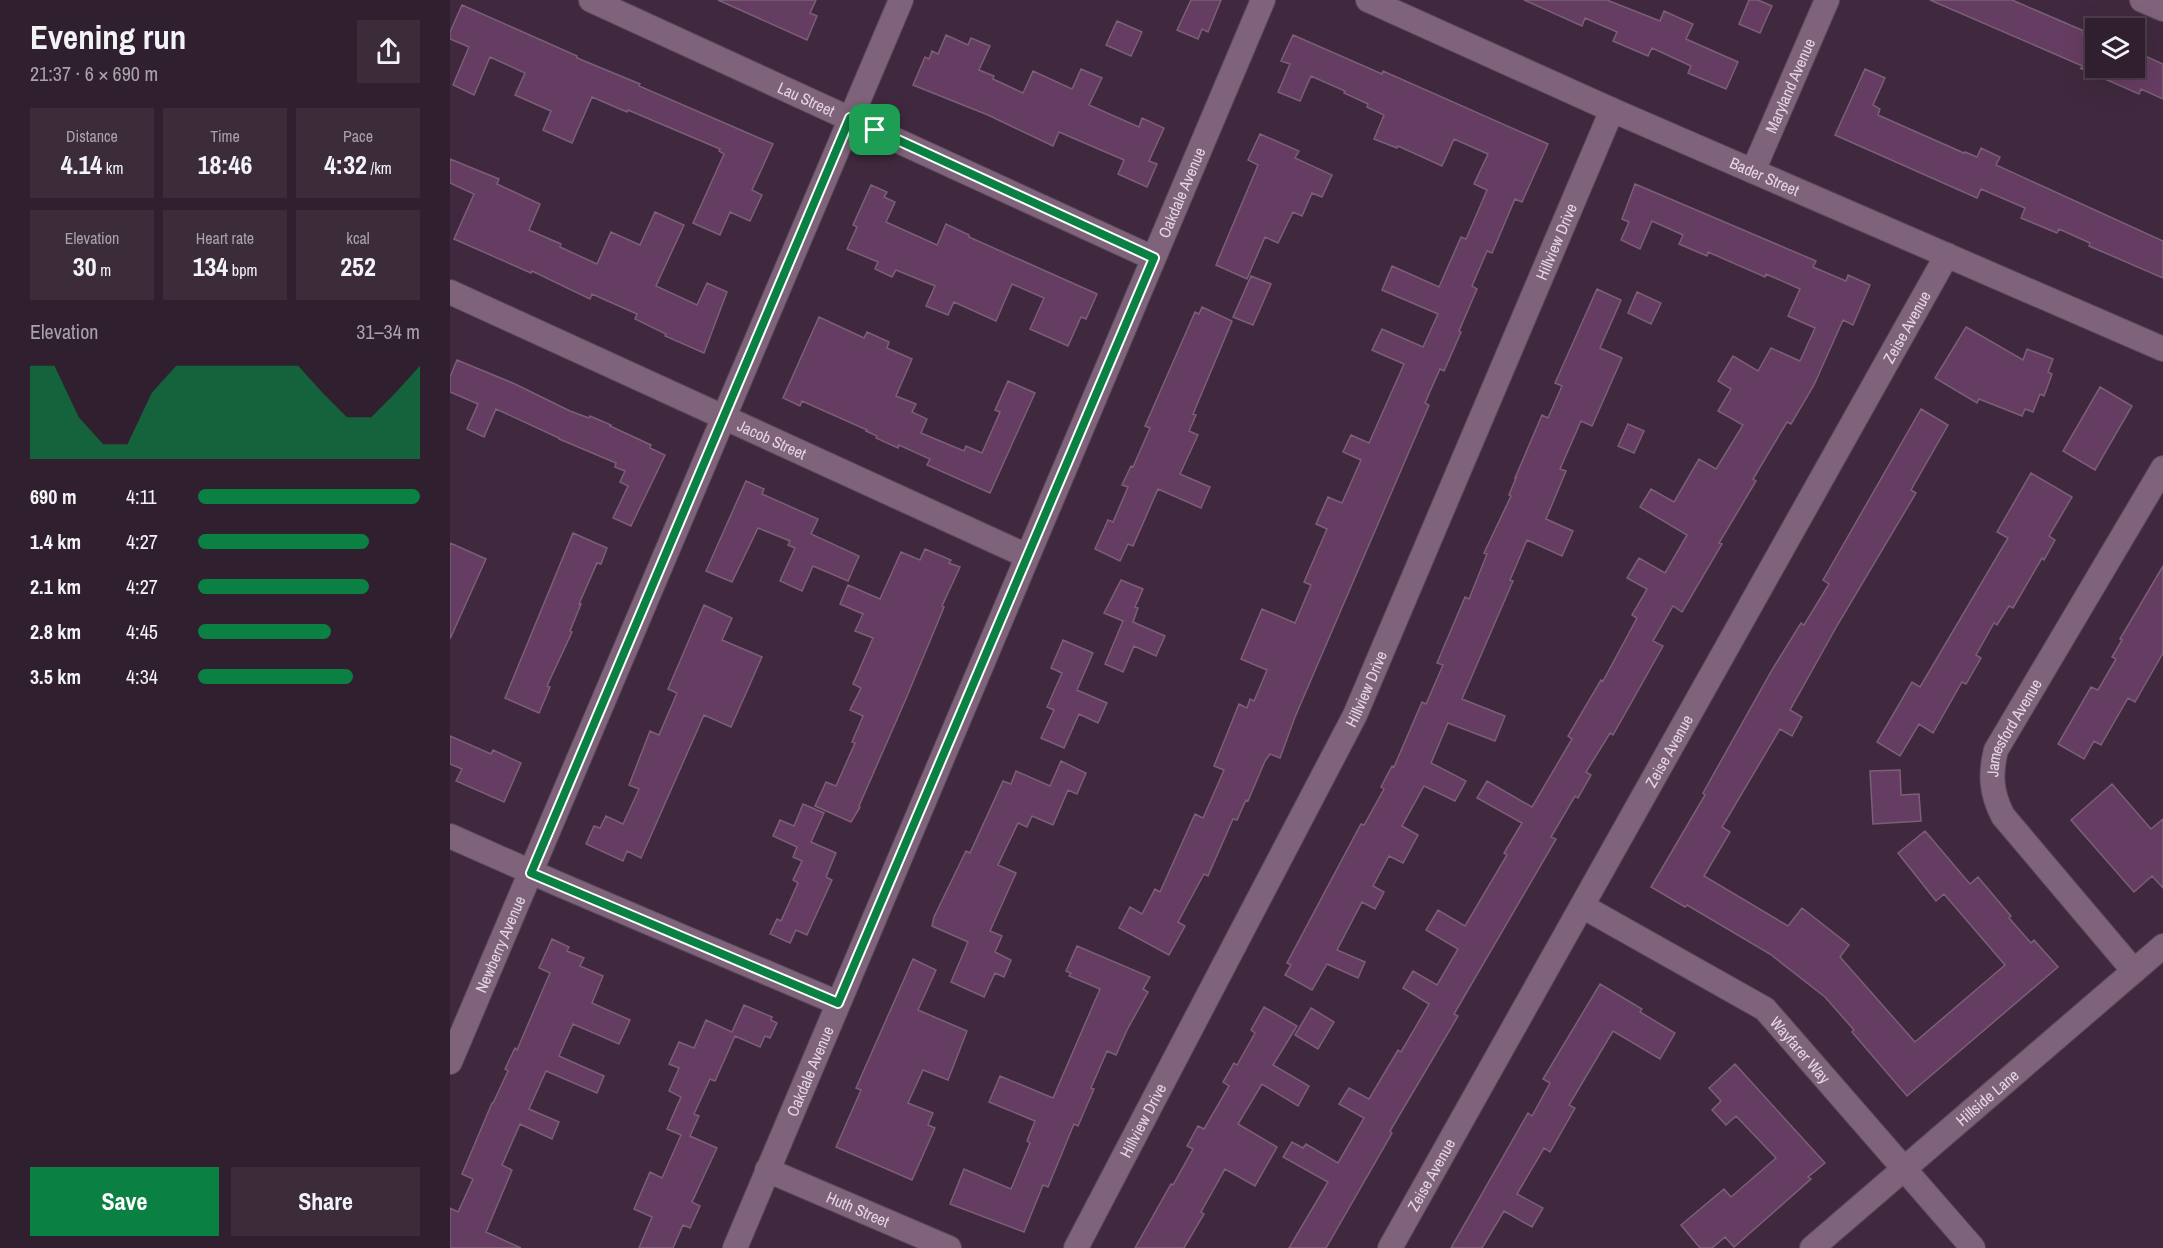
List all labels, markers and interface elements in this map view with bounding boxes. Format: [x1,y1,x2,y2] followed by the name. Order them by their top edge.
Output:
[30,15,186,59] text: Evening run
[2085,18,2145,78] map controls
[2085,18,2145,78] button: layers
[357,20,420,83] button: share
[1760,35,1820,136] street label: Maryland Avenue
[30,60,158,87] text: 21:37 · 6 × 690 m
[774,76,839,122] street label: Lau Street
[849,104,900,155] pin
[858,113,891,146] icon: arrive
[66,125,118,147] text: Distance
[210,125,240,147] text: Time
[343,125,373,147] text: Pace
[1153,144,1210,241] street label: Oakdale Avenue
[61,147,102,182] text: 4.14
[198,147,252,182] text: 18:46
[324,147,367,182] text: 4:32
[1726,151,1803,201] street label: Bader Street
[102,157,123,179] text: km
[367,157,392,179] text: /km
[1530,200,1582,283] street label: Hillview Drive
[65,227,119,249] text: Elevation
[196,227,254,249] text: Heart rate
[346,227,370,249] text: kcal
[73,249,97,284] text: 30
[193,249,228,284] text: 134
[340,249,376,284] text: 252
[97,259,111,281] text: m
[228,259,257,281] text: bpm
[1877,287,1936,367] street label: Zeise Avenue
[30,318,98,345] text: Elevation
[356,318,420,345] text: 31–34 m
[734,414,810,465] street label: Jacob Street
[30,483,77,510] text: 690 m
[126,483,157,510] text: 4:11
[30,528,81,555] text: 1.4 km
[126,528,158,555] text: 4:27
[30,573,81,600] text: 2.1 km
[126,573,158,600] text: 4:27
[30,618,81,645] text: 2.8 km
[126,618,158,645] text: 4:45
[1340,647,1392,731] street label: Hillview Drive
[30,663,81,690] text: 3.5 km
[126,663,158,690] text: 4:34
[1981,675,2047,777] street label: Jamesford Avenue
[1640,711,1698,791] street label: Zeise Avenue
[470,892,530,996] street label: Newberry Avenue
[1765,1012,1836,1088] street label: Wayfarer Way
[781,1023,839,1120] street label: Oakdale Avenue
[1951,1064,2023,1131] street label: Hillside Lane
[1114,1079,1171,1161] street label: Hillview Drive
[1402,1134,1460,1215] street label: Zeise Avenue
[30,1167,219,1236] button: Save
[231,1167,420,1236] button: Share
[823,1186,893,1232] street label: Huth Street

